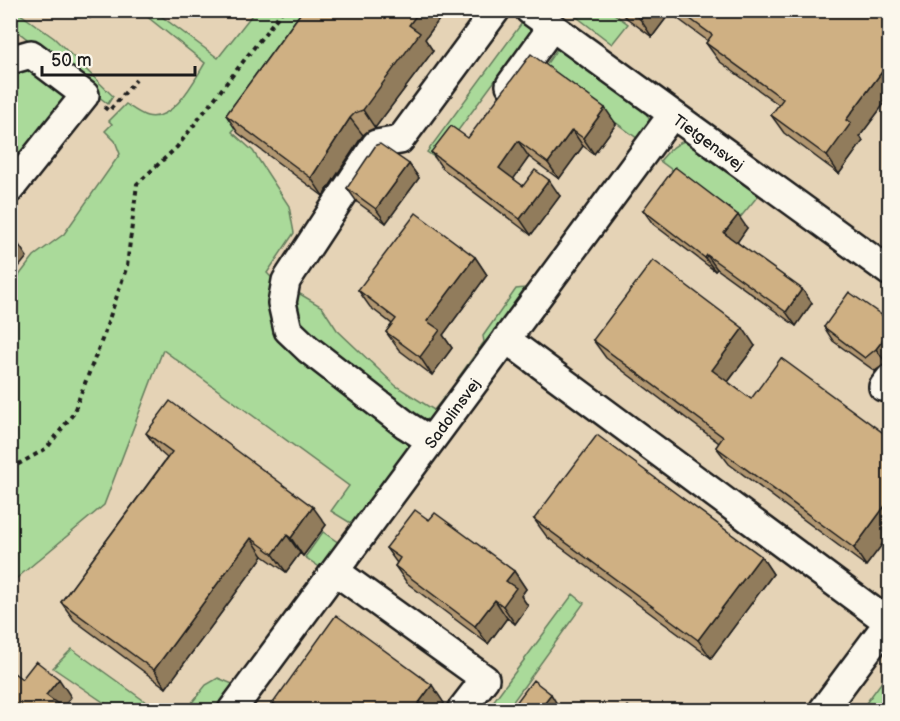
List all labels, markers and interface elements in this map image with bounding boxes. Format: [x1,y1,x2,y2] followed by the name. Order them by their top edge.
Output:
[42,39,195,77] scale bar
[51,50,92,71] text: 50 m
[669,111,747,175] street label: Tietgensvej
[421,375,485,453] street label: Sadolinsvej

